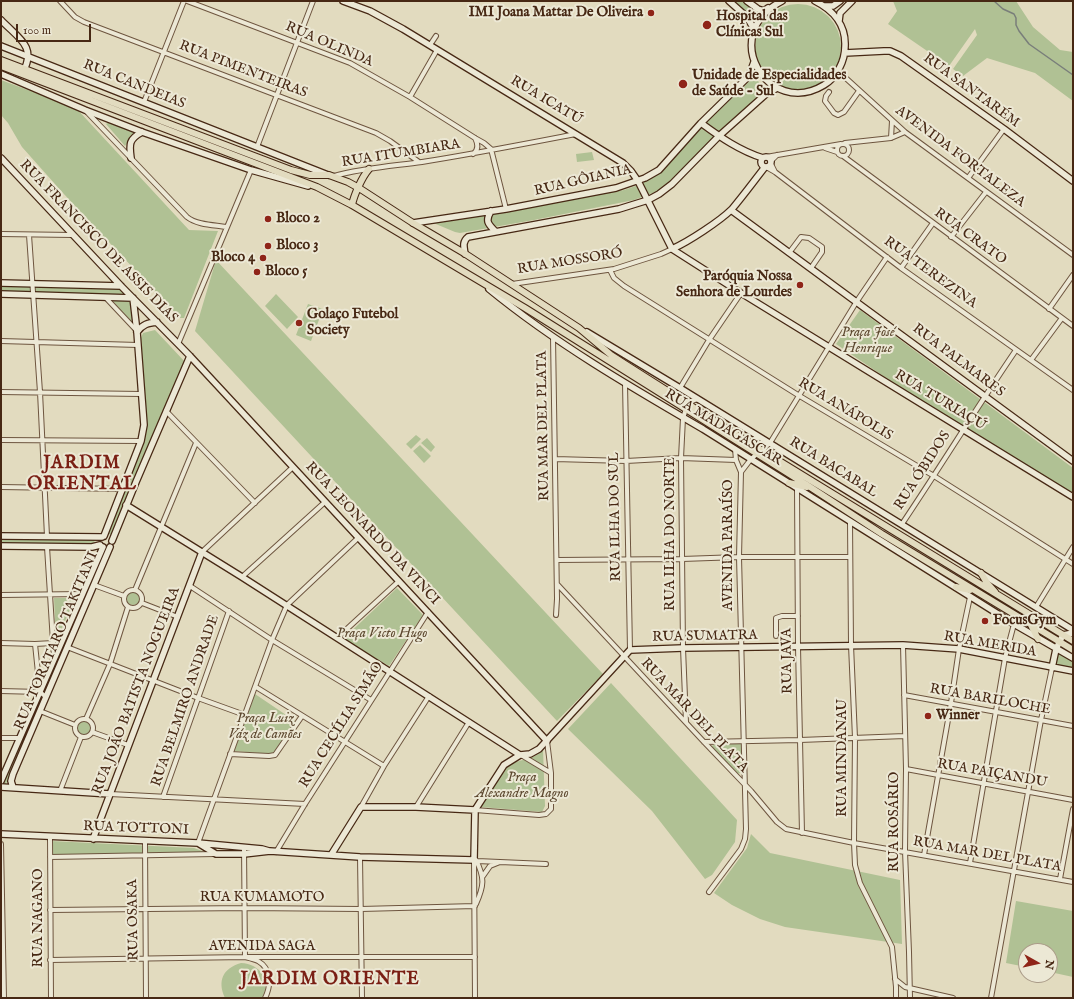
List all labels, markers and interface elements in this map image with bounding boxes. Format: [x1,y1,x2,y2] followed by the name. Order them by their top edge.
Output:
[469,5,643,21] place label: IMI Joana Mattar De Oliveira
[646,8,656,18] marker: IMI Joana Mattar De Oliveira
[716,9,788,42] place label: Hospital das Clínicas Sul
[18,16,93,42] scale bar
[283,19,375,71] street label: RUA OLINDA
[701,19,713,31] marker: Hospital das Clínicas Sul
[23,23,51,38] text: 100 m
[176,38,310,102] street label: RUA PIMENTEIRAS
[919,50,1023,132] street label: RUA SANTARÉM
[80,57,188,113] street label: RUA CANDEIAS
[692,68,846,100] place label: Unidade de Especialidades de Saúde - Sul
[507,73,585,129] street label: RUA ICATÚ
[677,78,689,90] marker: Unidade de Especialidades de Saúde - Sul
[892,103,1028,211] street label: AVENIDA FORTALEZA
[340,136,462,172] street label: RUA ITUMBIARA
[15,157,181,327] street label: RUA FRANCISCO DE ASSIS DIAS
[533,162,633,200] street label: RUA GÔIANIA
[931,205,1009,269] street label: RUA CRATO
[276,211,320,227] place label: Bloco 2
[263,214,273,224] marker: Bloco 2
[880,234,980,312] street label: RUA TEREZINA
[276,238,318,254] place label: Bloco 3
[263,241,273,251] marker: Bloco 3
[516,245,624,279] street label: RUA MOSSORÓ
[211,250,255,266] place label: Bloco 4
[258,253,268,263] marker: Bloco 4
[265,264,307,280] place label: Bloco 5
[252,267,262,277] marker: Bloco 5
[676,269,792,302] place label: Paróquia Nossa Senhora de Lourdes
[795,280,805,290] marker: Paróquia Nossa Senhora de Lourdes
[307,307,398,340] place label: Golaço Futebol Society
[294,318,304,328] marker: Golaço Futebol Society
[909,321,1007,401] street label: RUA PALMARES
[841,325,895,358] park label: Praça José Henrique
[534,351,554,501] street label: RUA MAR DEL PLATA
[891,367,989,435] street label: RUA TURIAÇÚ
[795,375,895,445] street label: RUA ANÁPOLIS
[661,386,785,470] street label: RUA MADAGASCAR
[891,428,955,514] street label: RUA ÓBIDOS
[786,434,880,502] street label: RUA BACABAL
[606,452,626,582] street label: RUA ILHA DO SUL
[27,453,137,496] district label: JARDIM ORIENTAL
[663,457,679,611] street label: RUA ILHA DO NORTE
[301,459,443,609] street label: RUA LEONARDO DA VINCI
[721,479,737,611] street label: AVENIDA PARAÍSO
[12,549,102,733] street label: RUA TORATARO TAKITANI
[90,585,184,797] street label: RUA JOÃO BATISTA NOGUEIRA
[149,613,223,789] street label: RUA BELMIRO ANDRADE
[993,613,1056,629] place label: FocusGym
[980,616,990,626] marker: FocusGym
[337,626,427,642] park label: Praça Victo Hugo
[652,628,758,646] street label: RUA SUMATRA
[779,628,797,694] street label: RUA JAVA
[942,629,1038,661] street label: RUA MERIDA
[637,655,751,777] street label: RUA MAR DEL PLATA
[296,659,388,791] street label: RUA CECÍLIA SIMÃO
[928,681,1052,719] street label: RUA BARILOCHE
[835,699,851,817] street label: RUA MINDANAU
[936,708,980,724] place label: Winner
[229,711,301,744] park label: Praça Luiz Váz de Camões
[923,711,933,721] marker: Winner
[936,756,1048,792] street label: RUA PAIÇANDU
[475,770,569,802] park label: Praça Alexandre Magno
[887,772,903,872] street label: RUA ROSÁRIO
[83,819,189,839] street label: RUA TOTTONI
[912,834,1062,876] street label: RUA MAR DEL PLATA
[31,869,47,967] street label: RUA NAGANO
[125,879,143,961] street label: RUA OSAKA
[200,890,324,906] street label: RUA KUMAMOTO
[209,939,315,955] street label: AVENIDA SAGA
[1018,943,1058,983] north arrow
[1041,959,1056,970] text: N
[240,969,420,991] district label: JARDIM ORIENTE

